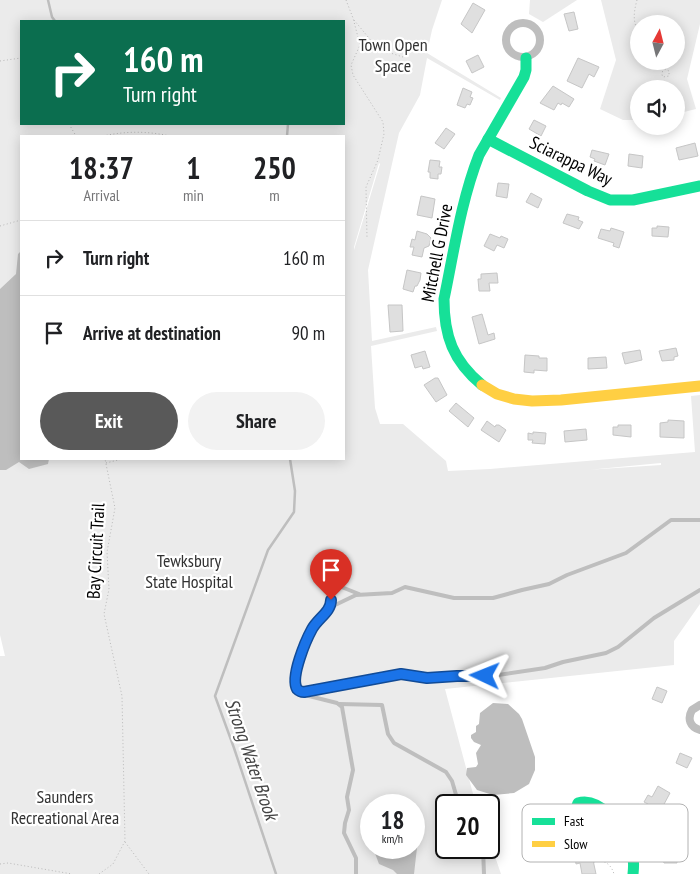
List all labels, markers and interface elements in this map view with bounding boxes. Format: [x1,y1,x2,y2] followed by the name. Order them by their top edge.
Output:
[630,15,685,70] north arrow
[630,15,685,135] map controls
[358,33,428,77] park label: Town Open Space
[123,36,204,82] text: 160 m
[40,40,105,105] icon: right
[123,80,197,108] text: Turn right
[630,80,685,135] button: sound
[526,131,617,191] street label: Sciarappa Way
[69,148,134,187] text: 18:37
[186,148,201,187] text: 1
[253,148,296,187] text: 250
[83,185,120,205] text: Arrival
[183,185,204,205] text: min
[269,185,280,205] text: m
[416,202,457,304] street label: Mitchell G Drive
[40,244,68,272] icon: right
[83,246,149,270] text: Turn right
[283,246,325,270] text: 160 m
[40,319,68,347] icon: arrive
[83,321,221,345] text: Arrive at destination
[292,321,325,345] text: 90 m
[40,392,178,450] button: Exit
[188,392,325,450] button: Share
[82,502,110,600] street label: Bay Circuit Trail
[145,549,234,593] park label: Tewksbury State Hospital
[310,549,352,600] pin
[317,556,345,584] icon: arrive
[458,649,510,701] position arrow
[220,695,285,825] water label: Strong Water Brook
[11,785,119,829] park label: Saunders Recreational Area
[435,794,500,859] speed limit sign: 20
[381,804,404,836] text: 18
[522,804,688,862] legend
[564,812,584,830] text: Fast
[382,831,403,846] text: km/h
[564,835,588,853] text: Slow

